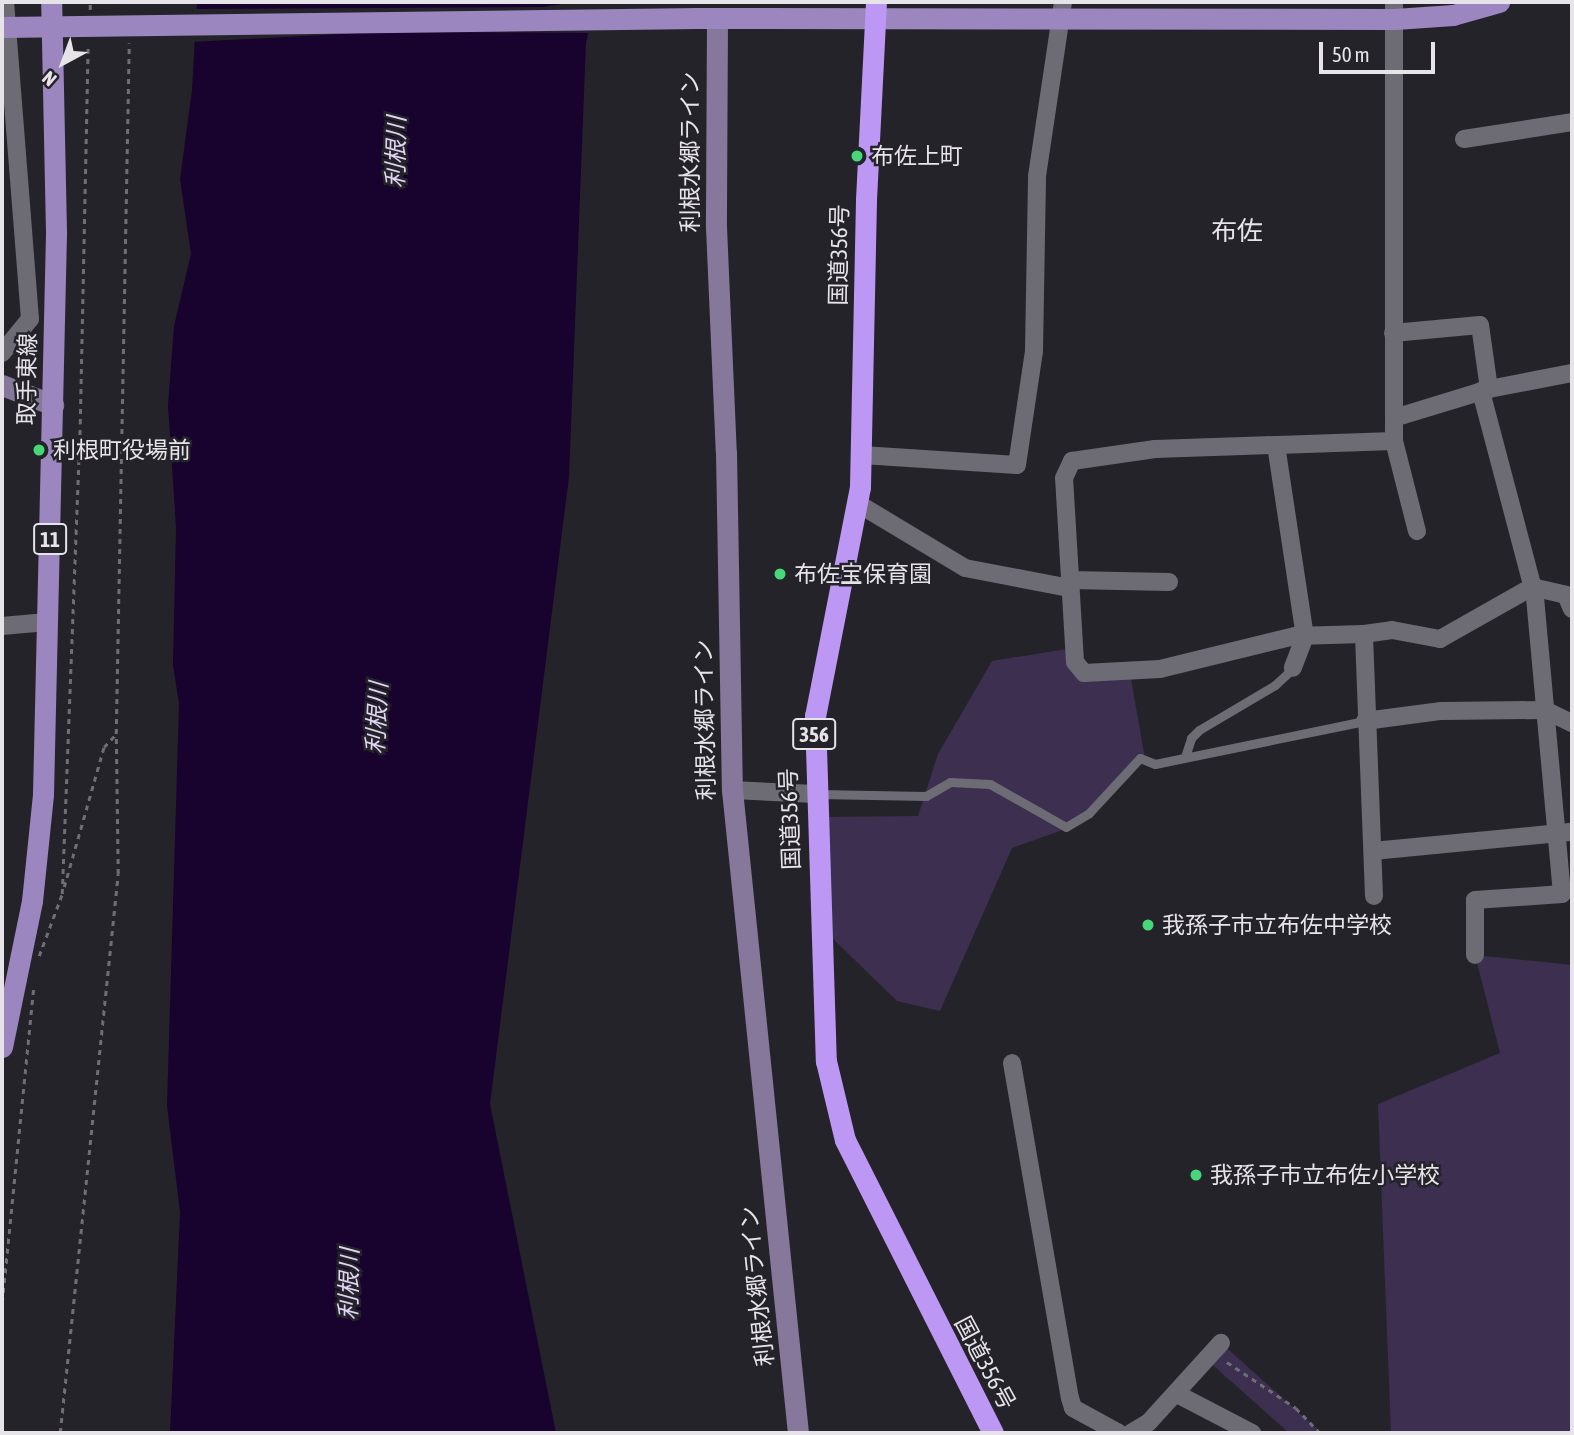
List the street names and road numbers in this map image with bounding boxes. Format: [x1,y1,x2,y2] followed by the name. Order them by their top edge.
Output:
[676,72,704,232] street label: 利根水郷ライン
[824,204,854,306] street label: 国道356号
[12,333,42,425] street label: 取手東線
[32,522,68,556] road number: 11
[690,639,720,801] street label: 利根水郷ライン
[791,716,837,752] road number: 356
[774,768,806,870] street label: 国道356号
[735,1204,779,1368] street label: 利根水郷ライン
[949,1312,1021,1414] street label: 国道356号

